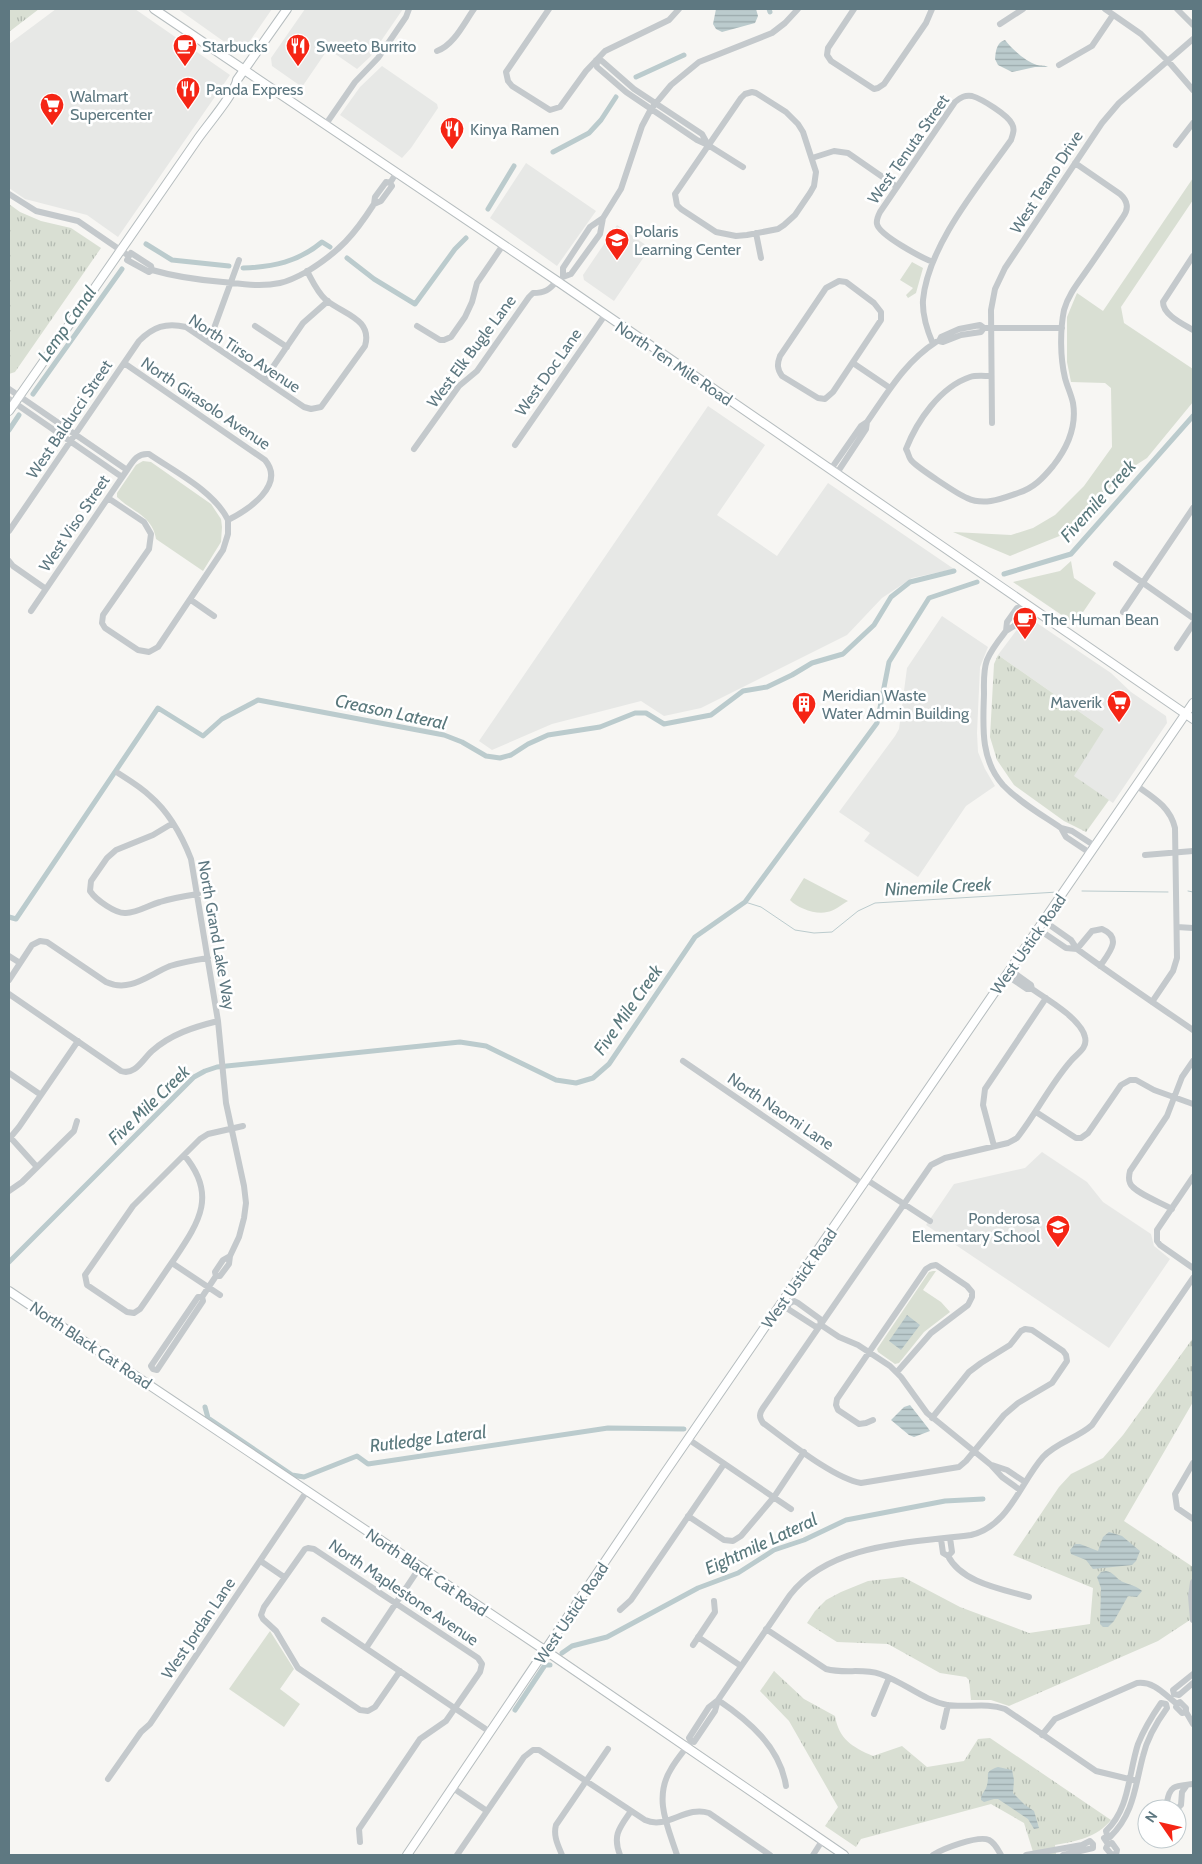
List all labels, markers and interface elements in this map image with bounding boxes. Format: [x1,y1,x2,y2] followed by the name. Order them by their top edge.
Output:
[172,33,198,67] cafe icon: Starbucks
[285,33,311,67] restaurant icon: Sweeto Burrito
[202,37,268,56] place label: Starbucks
[316,37,416,56] place label: Sweeto Burrito
[175,76,201,110] restaurant icon: Panda Express
[206,80,304,99] place label: Panda Express
[70,87,153,124] place label: Walmart Supercenter
[864,91,954,208] street label: West Tenuta Street
[39,92,65,126] supermarket icon: Walmart Supercenter
[439,116,465,150] restaurant icon: Kinya Ramen
[470,120,559,139] place label: Kinya Ramen
[1006,127,1087,237] street label: West Teano Drive
[634,222,742,259] place label: Polaris Learning Center
[604,227,630,261] school or university icon: Polaris Learning Center
[33,281,101,366] water label: Lemp Canal
[423,291,520,411] street label: West Elk Bugle Lane
[185,310,304,397] street label: North Tirso Avenue
[612,317,736,410] street label: North Ten Mile Road
[511,325,586,420] street label: West Doc Lane
[138,353,274,454] street label: North Girasolo Avenue
[23,356,117,482] street label: West Balducci Street
[1055,455,1141,546] water label: Fivemile Creek
[35,471,114,575] street label: West Viso Street
[1012,606,1038,640] cafe icon: The Human Bean
[1042,610,1159,629] place label: The Human Bean
[822,686,970,723] place label: Meridian Waste Water Admin Building
[333,689,450,735] water label: Creason Lateral
[1106,689,1132,723] supermarket icon: Maverik
[791,691,817,725] building icon: Meridian Waste Water Admin Building
[1050,693,1103,712] place label: Maverik
[194,859,239,1011] street label: North Grand Lake Way
[884,873,993,901] water label: Ninemile Creek
[987,891,1070,998] street label: West Ustick Road
[589,960,668,1059] water label: Five Mile Creek
[104,1060,195,1149] water label: Five Mile Creek
[724,1069,837,1154] street label: North Naomi Lane
[912,1209,1040,1246] place label: Ponderosa Elementary School
[1045,1214,1071,1248] school or university icon: Ponderosa Elementary School
[758,1225,841,1332] street label: West Ustick Road
[26,1298,155,1393] street label: North Black Cat Road
[368,1421,488,1457] water label: Rutledge Lateral
[701,1508,821,1580] water label: Eightmile Lateral
[362,1525,491,1620] street label: North Black Cat Road
[325,1535,482,1650] street label: North Maplestone Avenue
[531,1559,612,1667] street label: West Ustick Road
[158,1574,239,1682] street label: West Jordan Lane
[1137,1799,1187,1849] north arrow
[1141,1808,1161,1826] text: N

